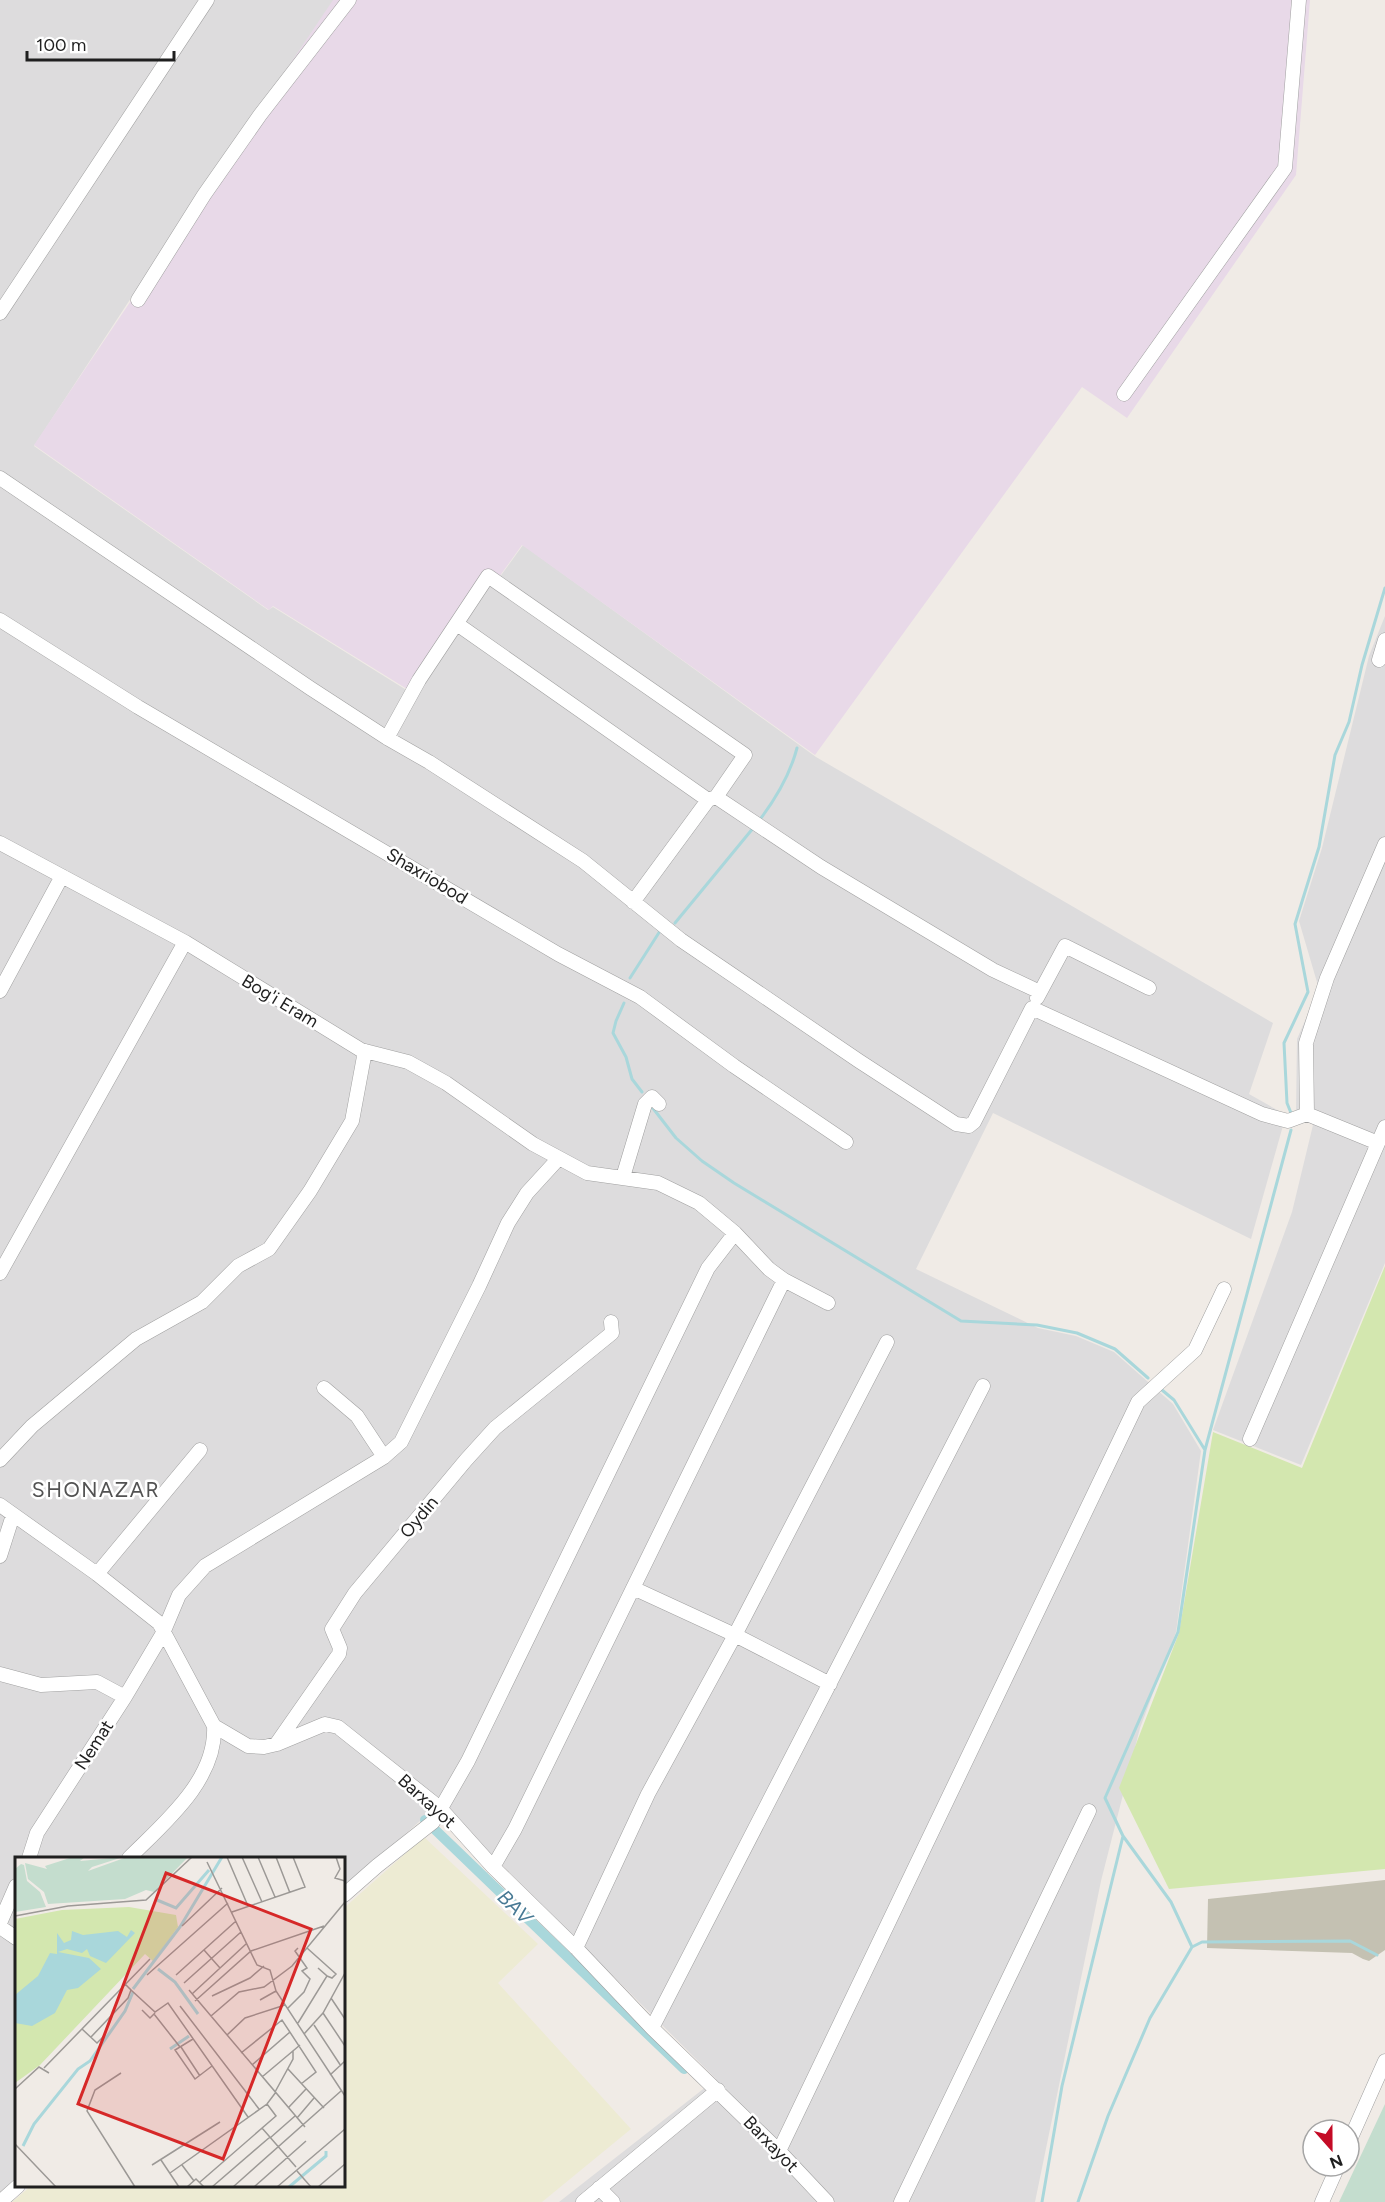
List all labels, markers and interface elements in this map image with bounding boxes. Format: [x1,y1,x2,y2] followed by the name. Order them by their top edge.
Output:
[27,24,174,62] scale bar
[36,34,86,56] text: 100 m
[382,843,472,909] street label: Shaxriobod
[238,970,322,1032] street label: Bog'i Eram
[32,1477,160,1502] district label: SHONAZAR
[395,1492,443,1542] street label: Oydin
[70,1716,118,1774] street label: Nemat
[394,1769,461,1833] street label: Barxayot
[15,1857,345,2187] inset map
[493,1885,539,1931] water label: BAV
[739,2111,803,2177] street label: Barxayot
[1301,2118,1361,2178] north arrow
[1327,2150,1345,2173] text: N

